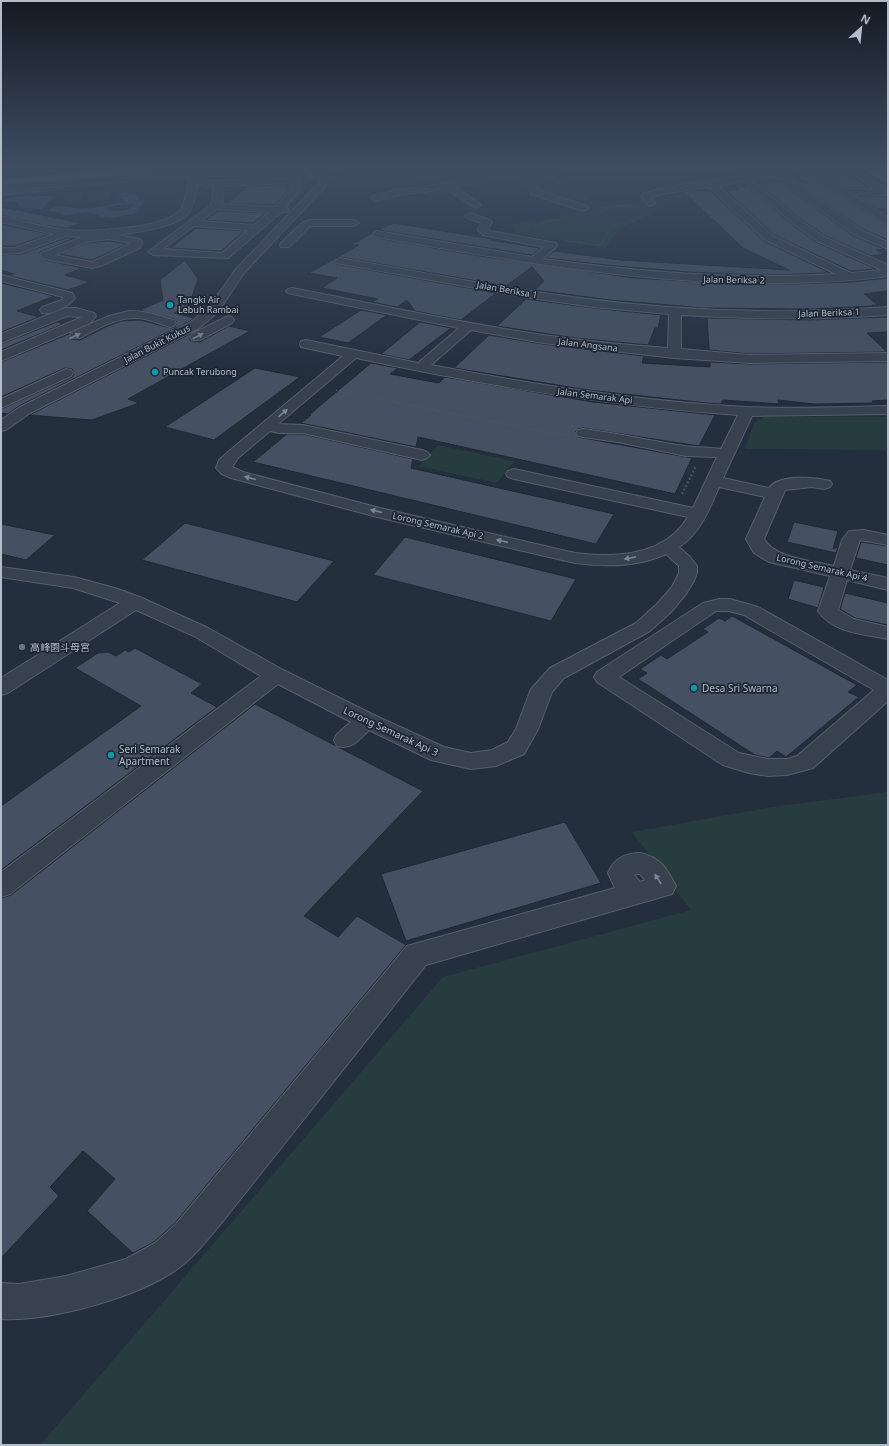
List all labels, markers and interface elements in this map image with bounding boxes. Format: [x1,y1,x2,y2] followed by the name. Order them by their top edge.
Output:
[841,8,881,48] north arrow
[858,10,873,27] text: N
[702,272,765,287] street label: Jalan Beriksa 2
[475,278,538,301] street label: Jalan Beriksa 1
[178,293,239,316] place label: Tangki Air Lebuh Rambai
[165,300,175,310] marker: Tangki Air Lebuh Rambai
[797,305,860,320] street label: Jalan Beriksa 1
[121,321,192,366] street label: Jalan Bukit Kukus
[69,333,80,339] one-way arrow
[192,333,203,339] one-way arrow
[557,334,618,355] street label: Jalan Angsana
[163,365,237,378] place label: Puncak Terubong
[150,367,160,377] marker: Puncak Terubong
[556,384,633,407] street label: Jalan Semarak Api
[278,409,289,418] one-way arrow
[244,475,256,481] one-way arrow
[370,508,382,514] one-way arrow
[391,509,485,542] street label: Lorong Semarak Api 2
[496,538,509,544] one-way arrow
[775,551,869,584] street label: Lorong Semarak Api 4
[624,555,636,561] one-way arrow
[30,640,90,654] place label: 高峰園斗母宮
[17,642,27,652] marker: 高峰園斗母宮
[702,681,778,695] place label: Desa Sri Swarna
[689,683,699,693] marker: Desa Sri Swarna
[341,703,441,759] street label: Lorong Semarak Api 3
[119,742,181,768] place label: Seri Semarak Apartment
[106,750,116,760] marker: Seri Semarak Apartment
[654,873,662,884] one-way arrow

